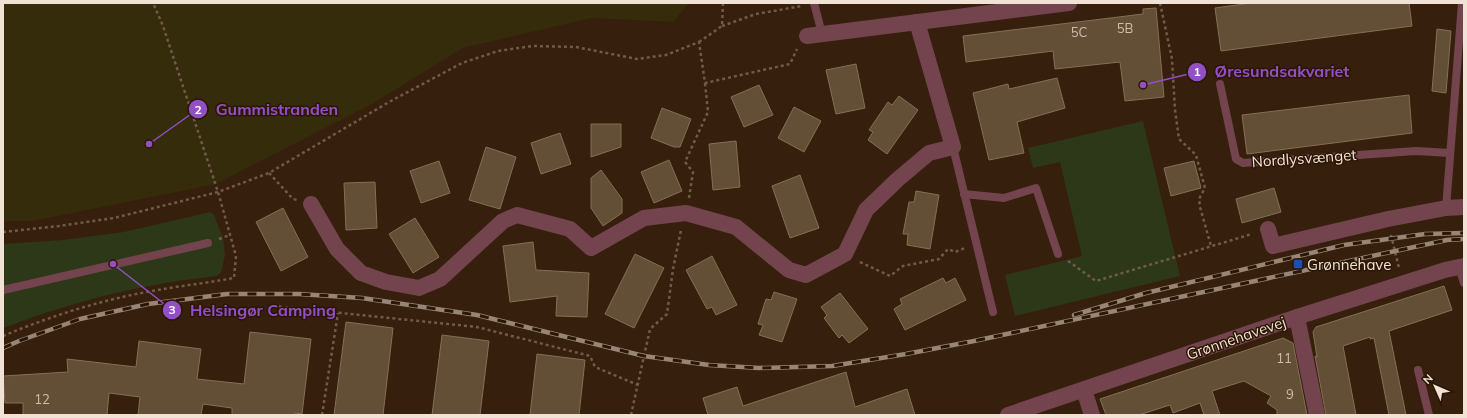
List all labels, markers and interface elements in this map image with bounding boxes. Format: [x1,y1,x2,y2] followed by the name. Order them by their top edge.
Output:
[1117,20,1133,36] house number: 5B
[1071,24,1087,40] house number: 5C
[1187,58,1357,86] callout: Øresundsakvariet
[1215,61,1349,81] text: Øresundsakvariet
[1193,64,1201,79] text: 1
[188,95,346,123] callout: Gummistranden
[216,99,338,119] text: Gummistranden
[194,102,202,117] text: 2
[1251,145,1357,171] street label: Nordlysvænget
[1307,255,1391,274] place label: Grønnehave
[1292,258,1304,270] marker: Grønnehave
[162,296,344,324] callout: Helsingør Camping
[190,300,336,320] text: Helsingør Camping
[168,302,176,317] text: 3
[1184,312,1288,364] street label: Grønnehavevej
[1276,350,1292,366] house number: 11
[1415,366,1455,406] north arrow
[1420,371,1436,387] text: N
[1286,386,1294,402] house number: 9
[34,391,50,407] house number: 12

